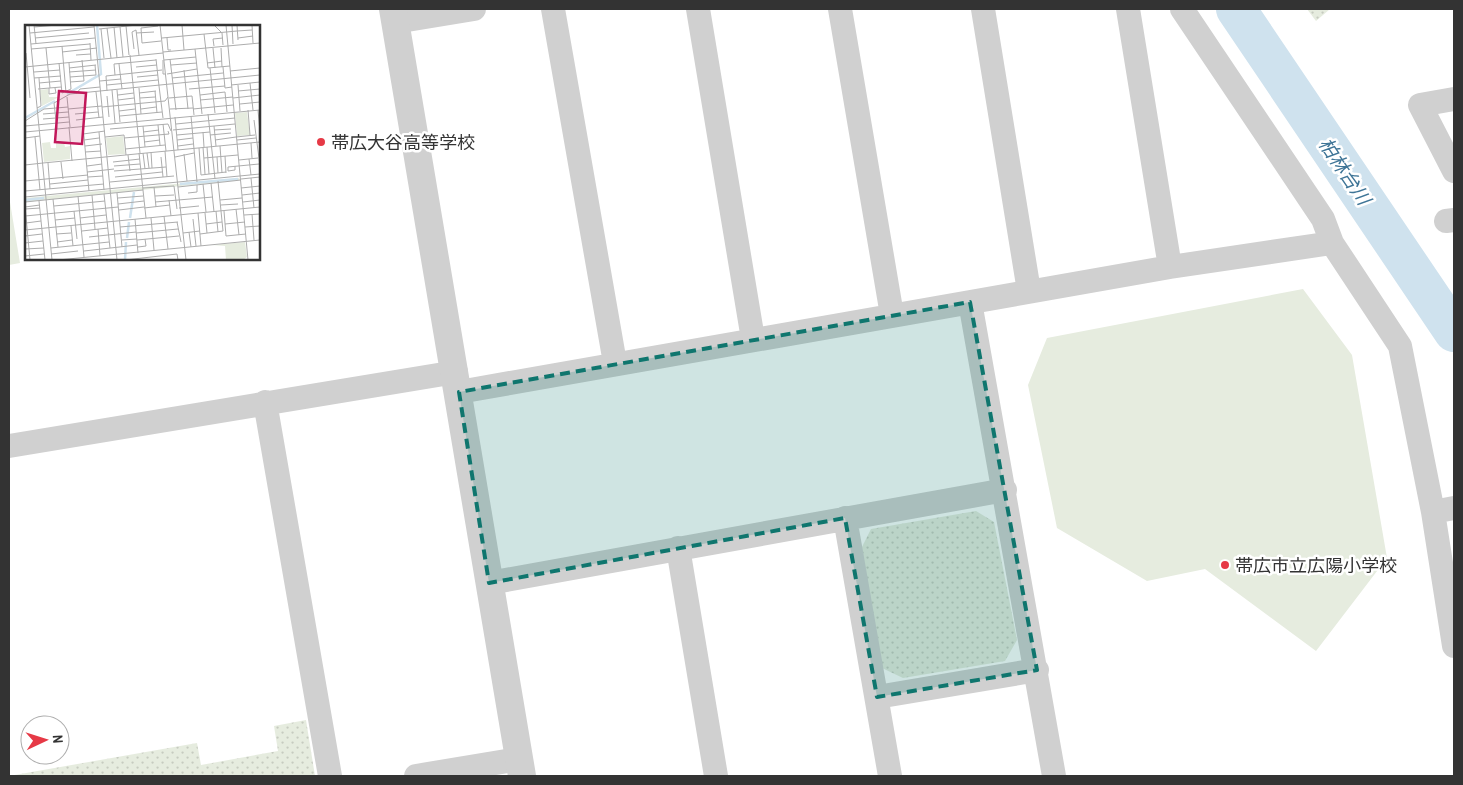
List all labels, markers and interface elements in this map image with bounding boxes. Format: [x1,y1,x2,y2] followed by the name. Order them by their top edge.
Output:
[25,25,260,260] inset map
[331,130,475,155] place label: 帯広大谷高等学校
[1313,132,1378,211] water label: 柏林台川
[315,136,327,148] marker: 帯広大谷高等学校
[1235,553,1397,578] place label: 帯広市立広陽小学校
[1219,559,1231,571] marker: 帯広市立広陽小学校
[20,715,70,765] north arrow
[49,734,67,744] text: N

